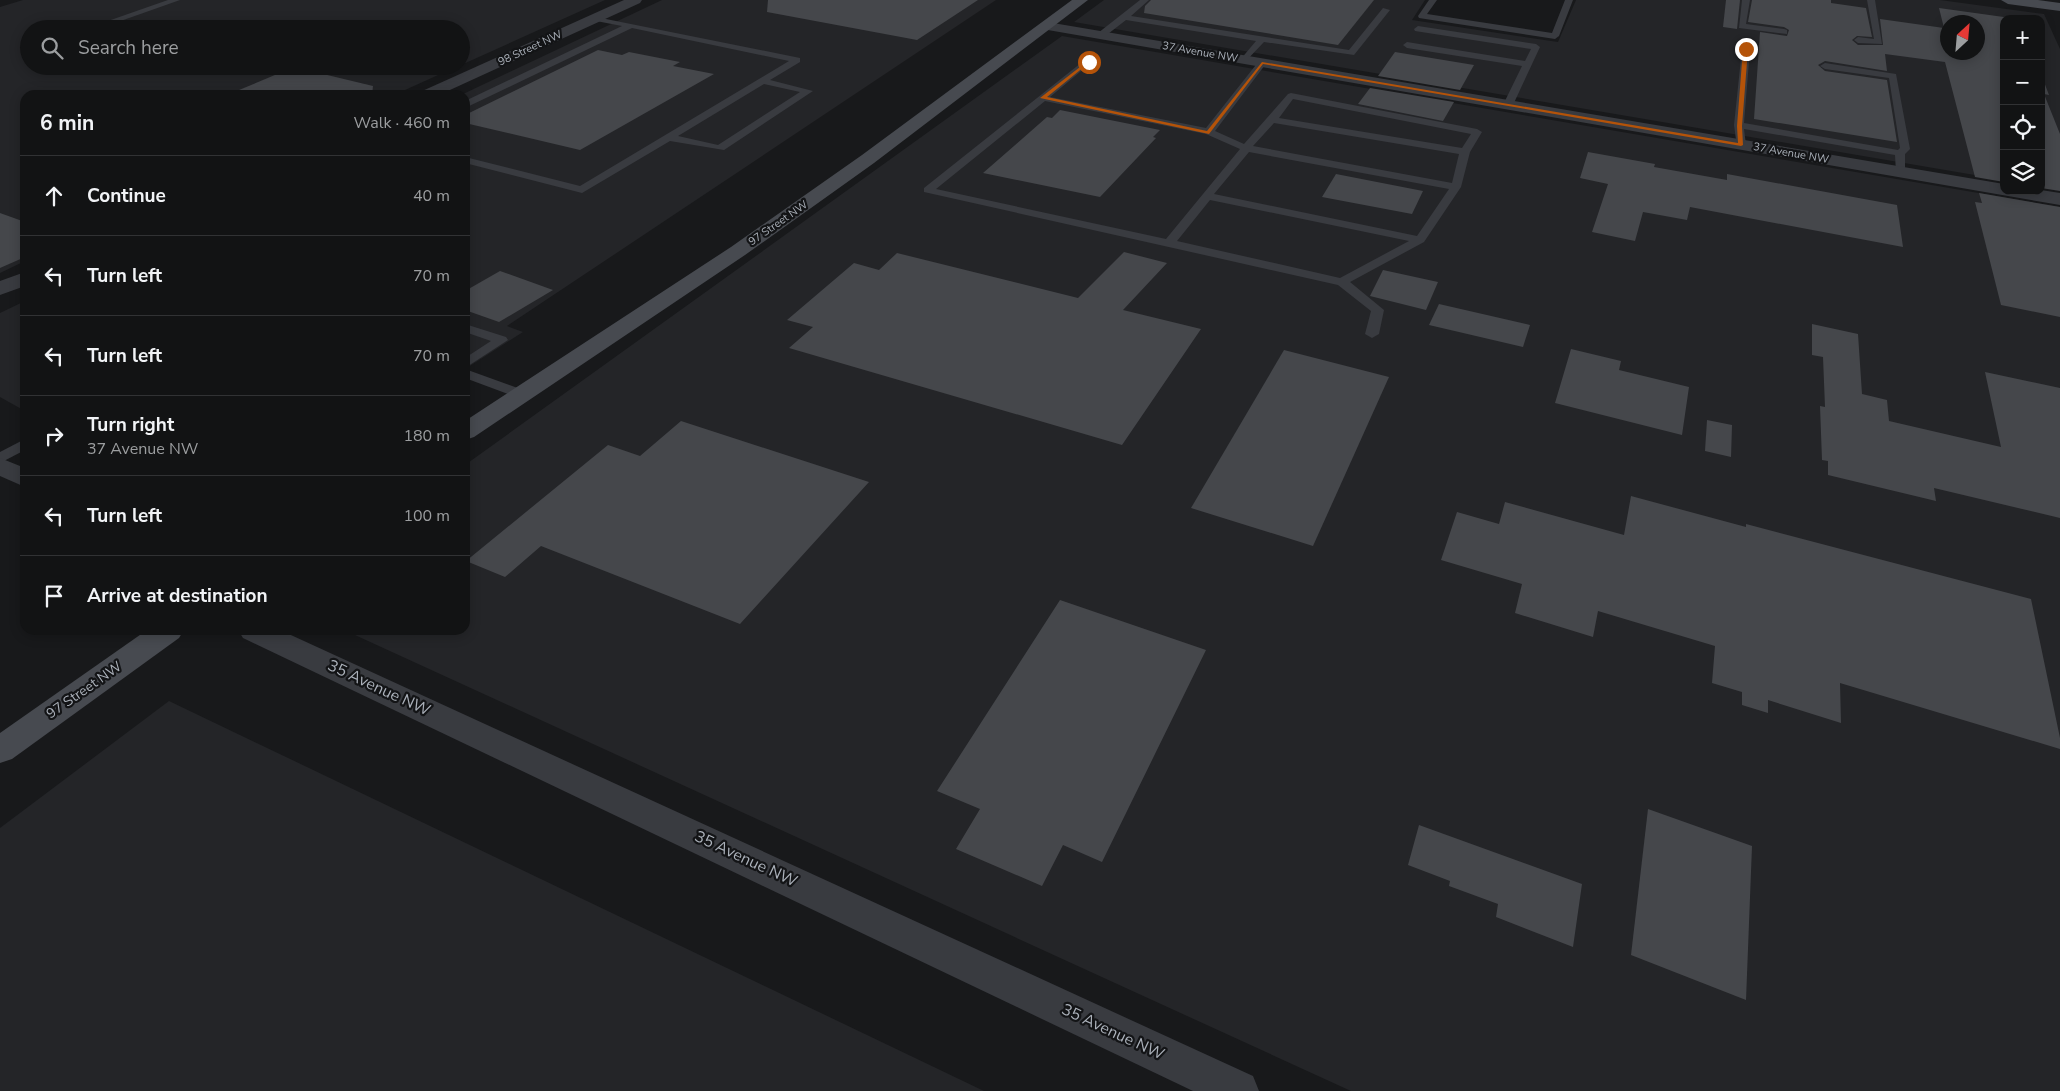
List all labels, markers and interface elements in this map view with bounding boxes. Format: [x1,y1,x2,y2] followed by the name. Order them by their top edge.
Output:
[1940,15,1985,60] north arrow
[2000,15,2045,195] map controls
[2000,15,2045,60] button: +
[20,20,470,75] search box
[496,27,564,69] street label: 98 Street NW
[38,34,66,62] icon: search
[78,35,179,61] text: Search here
[1161,38,1239,66] street label: 37 Avenue NW
[1735,38,1758,61] route end
[1078,51,1101,74] route start
[2000,60,2045,105] button: −
[2000,105,2045,150] button: locate
[40,109,94,137] text: 6 min
[354,112,450,134] text: Walk · 460 m
[1752,139,1830,167] street label: 37 Avenue NW
[2000,150,2045,195] button: layers
[40,182,68,210] icon: ahead
[87,183,166,209] text: Continue
[413,185,450,207] text: 40 m
[745,197,811,249] street label: 97 Street NW
[40,262,68,290] icon: left
[87,263,162,289] text: Turn left
[413,265,450,287] text: 70 m
[40,342,68,370] icon: left
[87,343,162,369] text: Turn left
[413,345,450,367] text: 70 m
[87,412,174,438] text: Turn right
[40,422,68,450] icon: right
[403,425,450,447] text: 180 m
[87,438,198,460] text: 37 Avenue NW
[40,502,68,530] icon: left
[87,503,162,529] text: Turn left
[403,505,450,527] text: 100 m
[40,582,68,610] icon: arrive
[87,583,268,609] text: Arrive at destination
[324,655,434,722] street label: 35 Avenue NW
[43,657,126,723] street label: 97 Street NW
[691,826,801,893] street label: 35 Avenue NW
[1058,999,1168,1066] street label: 35 Avenue NW

